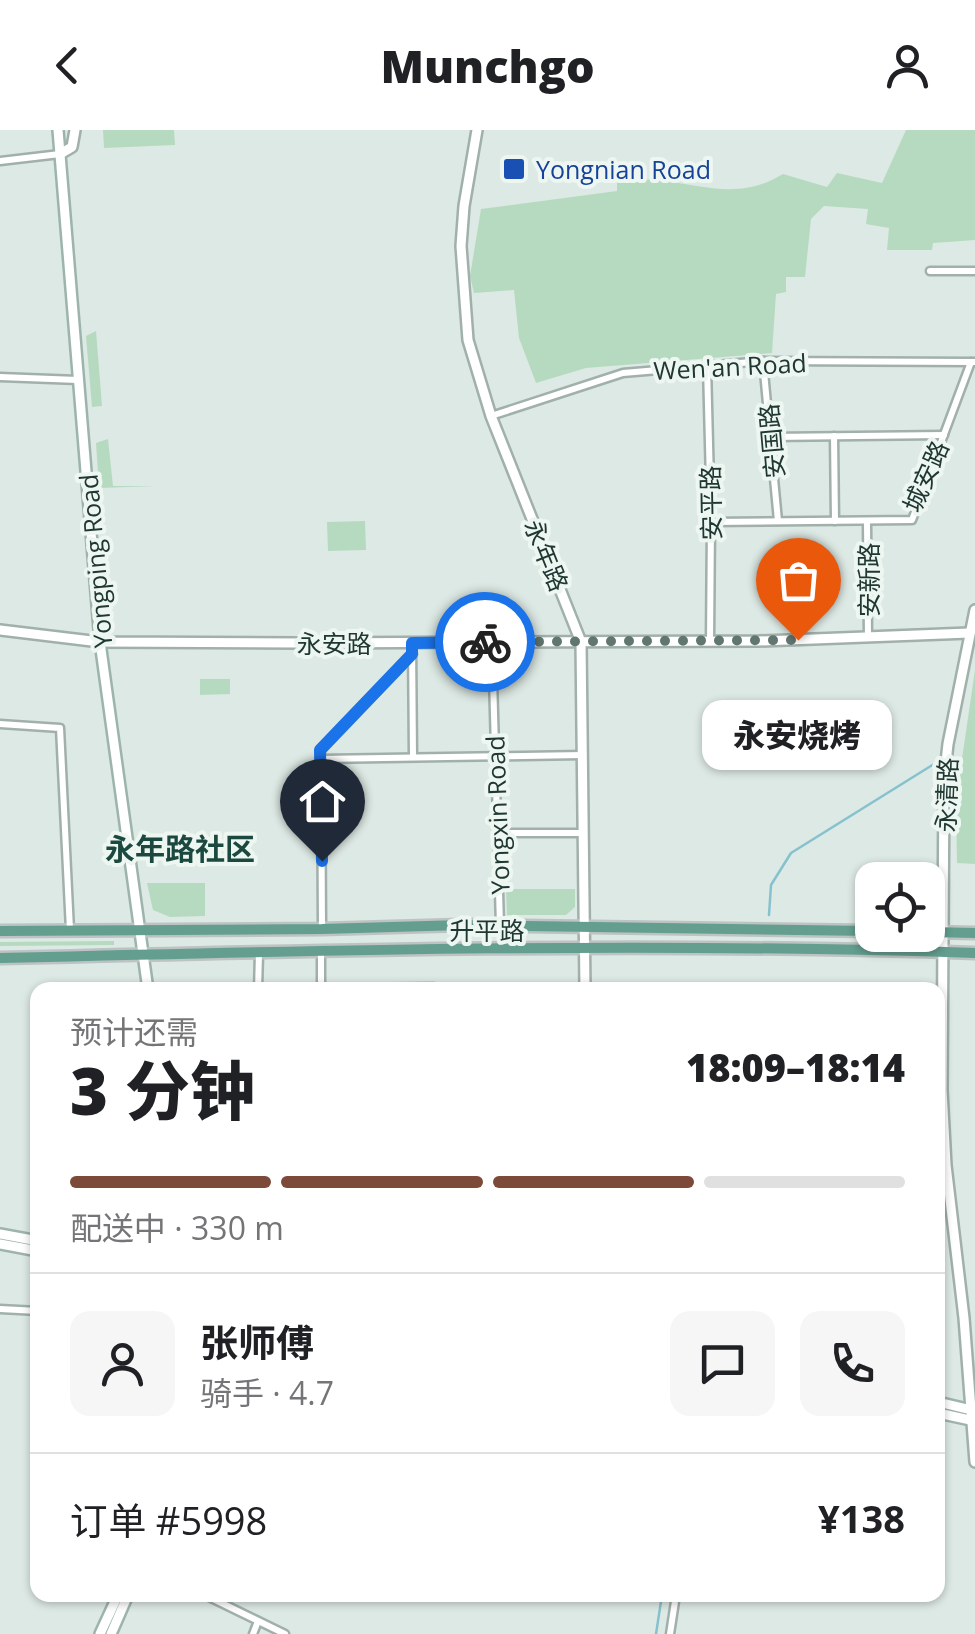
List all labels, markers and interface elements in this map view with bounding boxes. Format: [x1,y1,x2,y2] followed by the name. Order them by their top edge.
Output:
[380,35,595,96] text: Munchgo
[40,38,95,93] icon: back
[880,38,935,93] icon: person
[536,152,711,186] place label: Yongnian Road
[501,156,527,182] marker: Yongnian Road
[653,345,807,387] street label: Wen'an Road
[751,402,791,480] street label: 安国路
[894,435,956,517] street label: 城安路
[692,465,728,541] street label: 安平路
[70,473,120,649] street label: Yongping Road
[517,514,577,596] street label: 永年路
[756,538,841,641] pin
[851,542,885,618] street label: 安新路
[771,553,826,608] icon: bag
[435,592,535,692] courier
[458,615,513,670] icon: bike
[296,626,372,660] street label: 永安路
[703,700,893,770] callout: 永安烧烤
[733,713,861,756] text: 永安烧烤
[477,735,517,895] street label: Yongxin Road
[928,757,964,833] street label: 永清路
[280,759,365,862] pin
[295,774,350,829] icon: home
[105,828,255,869] district label: 永年路社区
[855,862,945,952] map controls
[855,862,945,952] button: locate
[449,913,525,947] street label: 升平路
[70,1010,198,1053] text: 预计还需
[686,1041,905,1093] text: 18:09–18:14
[70,1046,255,1134] text: 3 分钟
[70,1206,284,1249] text: 配送中 · 330 m
[70,1311,175,1416] button: person
[670,1311,775,1416] button: chat
[800,1311,905,1416] button: phone
[200,1316,314,1368] text: 张师傅
[200,1371,334,1414] text: 骑手 · 4.7
[818,1492,905,1544] text: ¥138
[70,1494,267,1546] text: 订单 #5998

